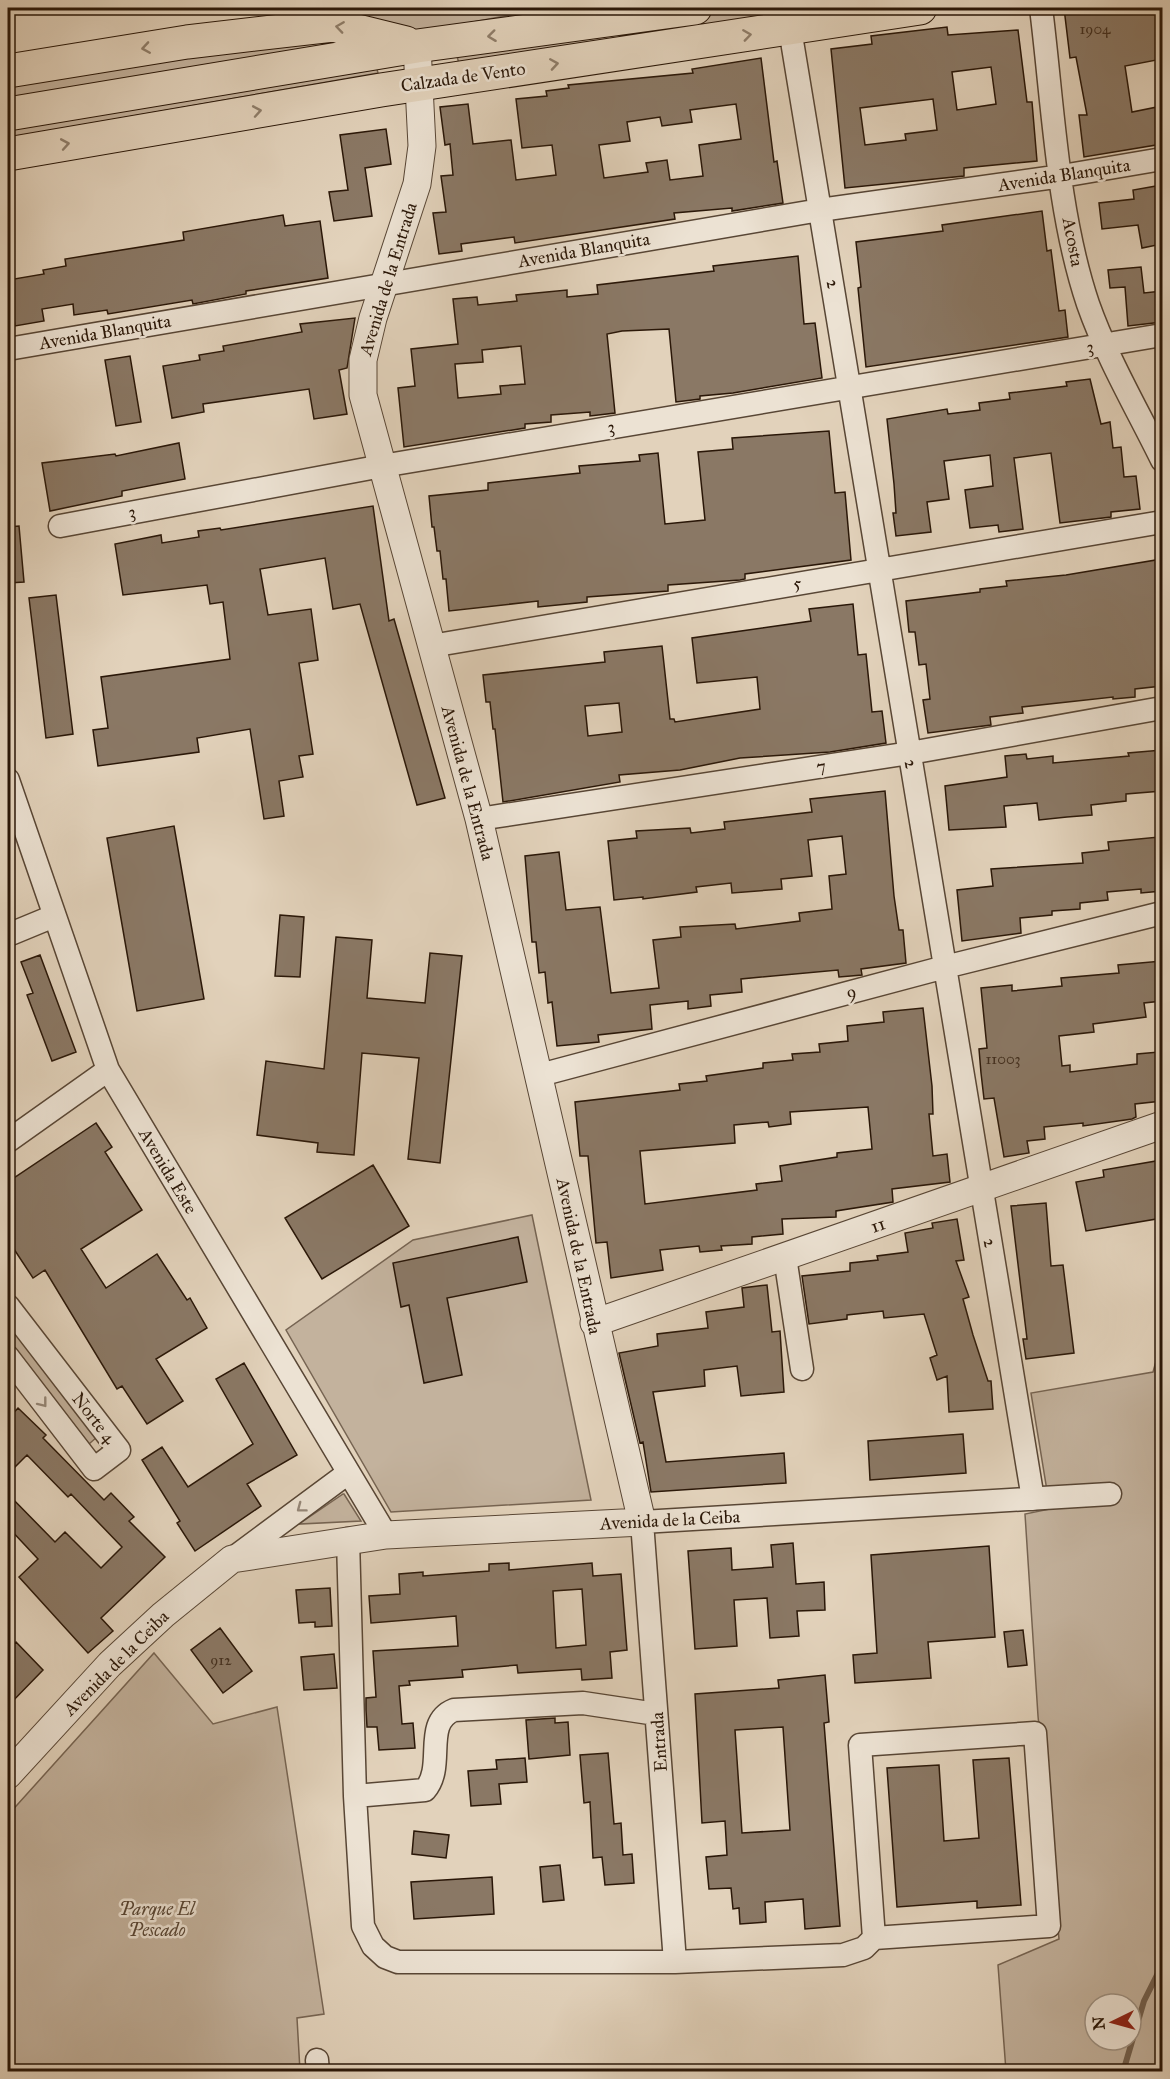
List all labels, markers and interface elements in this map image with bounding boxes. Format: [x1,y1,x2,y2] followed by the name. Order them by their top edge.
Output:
[1080,20,1111,38] house number: 1904
[335,22,344,34] one-way arrow
[487,29,496,41] one-way arrow
[742,30,751,42] one-way arrow
[142,42,151,54] one-way arrow
[399,57,527,97] street label: Calzada de Vento
[548,58,558,71] one-way arrow
[252,105,262,118] one-way arrow
[60,138,70,151] one-way arrow
[995,154,1132,197] street label: Avenida Blanquita
[354,199,422,359] street label: Avenida de la Entrada
[1057,215,1089,269] street label: Acosta
[515,228,652,274] street label: Avenida Blanquita
[821,278,845,290] street label: 2
[36,310,173,356] street label: Avenida Blanquita
[1085,336,1095,358] street label: 3
[606,416,616,438] street label: 3
[126,501,138,523] street label: 3
[791,571,804,595] street label: 5
[437,702,499,863] street label: Avenida de la Entrada
[815,754,827,778] street label: 7
[899,758,923,770] street label: 2
[843,980,859,1004] street label: 9
[985,1050,1021,1068] house number: 11003
[133,1123,202,1218] street label: Avenida Este
[551,1175,606,1336] street label: Avenida de la Entrada
[868,1212,888,1238] street label: 11
[978,1237,1002,1249] street label: 2
[67,1388,121,1449] street label: Norte 4
[36,1396,47,1407] one-way arrow
[296,1501,307,1512] one-way arrow
[598,1505,741,1535] street label: Avenida de la Ceiba
[58,1605,174,1721] street label: Avenida de la Ceiba
[210,1651,232,1669] house number: 912
[646,1711,672,1773] street label: Entrada
[119,1898,197,1941] park label: Parque El Pescado
[1083,1992,1143,2052] north arrow
[1088,2015,1109,2031] text: N

